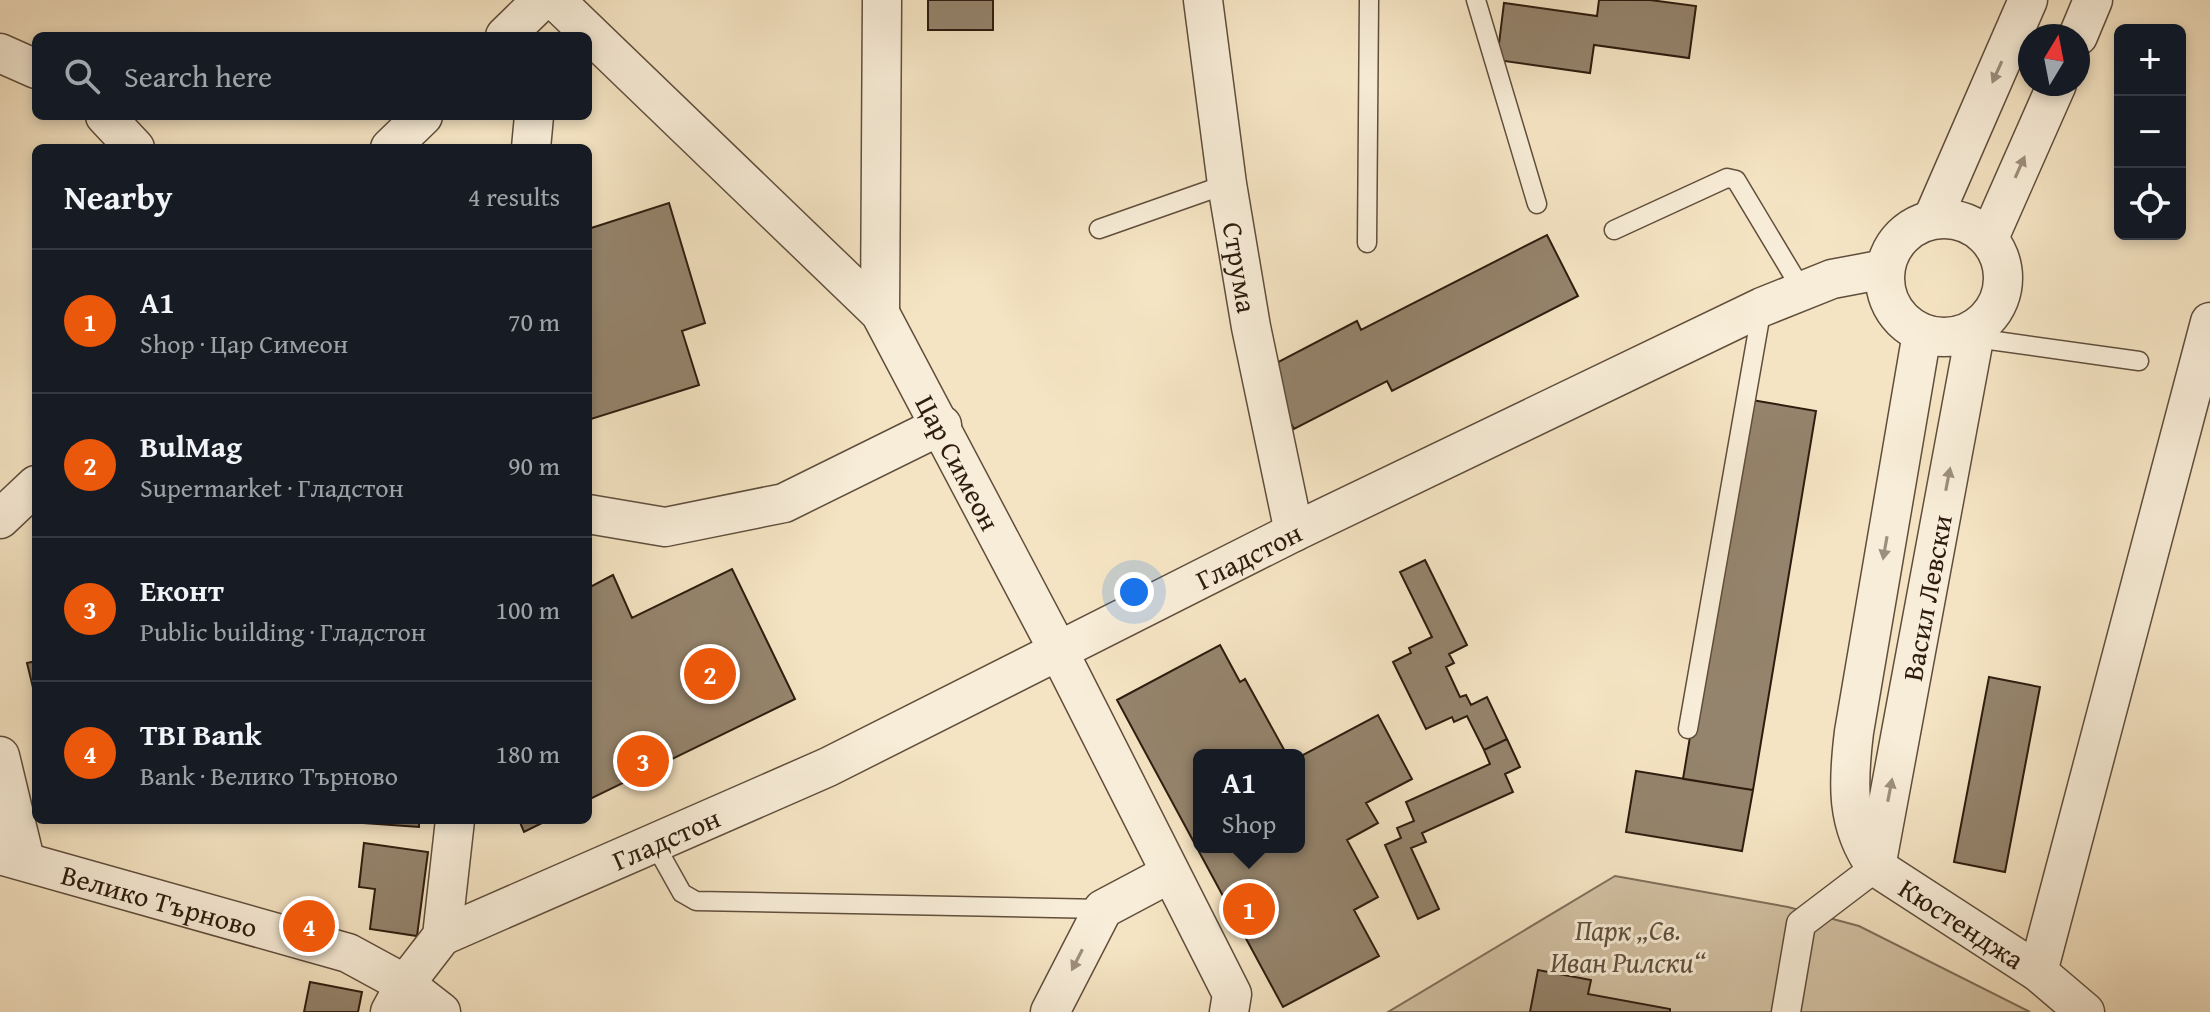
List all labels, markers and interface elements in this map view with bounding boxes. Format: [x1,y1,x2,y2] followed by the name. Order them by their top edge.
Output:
[2018,24,2090,96] north arrow
[2114,24,2186,240] map controls
[2114,24,2186,96] button: +
[32,32,592,120] search box
[60,54,104,98] icon: search
[124,54,272,98] text: Search here
[1990,60,2004,83] one-way arrow
[2114,96,2186,168] button: −
[2014,155,2027,179] one-way arrow
[2114,168,2186,240] button: locate
[64,172,173,221] text: Nearby
[468,177,560,216] text: 4 results
[1213,219,1269,316] street label: Струма
[140,280,175,324] text: A1
[83,302,97,341] text: 1
[508,302,560,341] text: 70 m
[140,324,348,363] text: Shop · Цар Симеон
[906,387,1012,537] street label: Цар Симеон
[140,424,242,468] text: BulMag
[83,446,97,485] text: 2
[508,446,560,485] text: 90 m
[1943,467,1955,492] one-way arrow
[140,468,404,507] text: Supermarket · Гладстон
[1188,511,1308,599] street label: Гладстон
[1890,511,1961,684] street label: Васил Левски
[1879,536,1891,561] one-way arrow
[140,568,224,612] text: Еконт
[1114,572,1154,612] your location
[83,590,97,629] text: 3
[495,590,560,629] text: 100 m
[140,612,426,651] text: Public building · Гладстон
[684,644,736,704] pin: 2
[140,712,262,756] text: TBI Bank
[617,731,669,791] pin: 3
[83,734,97,773] text: 4
[495,734,560,773] text: 180 m
[1193,749,1305,853] popup
[140,756,398,795] text: Bank · Велико Търново
[1222,760,1256,804] text: A1
[1884,777,1897,802] one-way arrow
[605,796,726,880] street label: Гладстон
[1222,804,1276,843] text: Shop
[57,853,263,947] street label: Велико Търново
[1891,867,2033,979] street label: Кюстенджа
[1223,879,1275,939] pin: 1
[283,896,335,956] pin: 4
[1550,909,1706,982] park label: Парк „Св. Иван Рилски“
[1070,949,1083,972] one-way arrow

